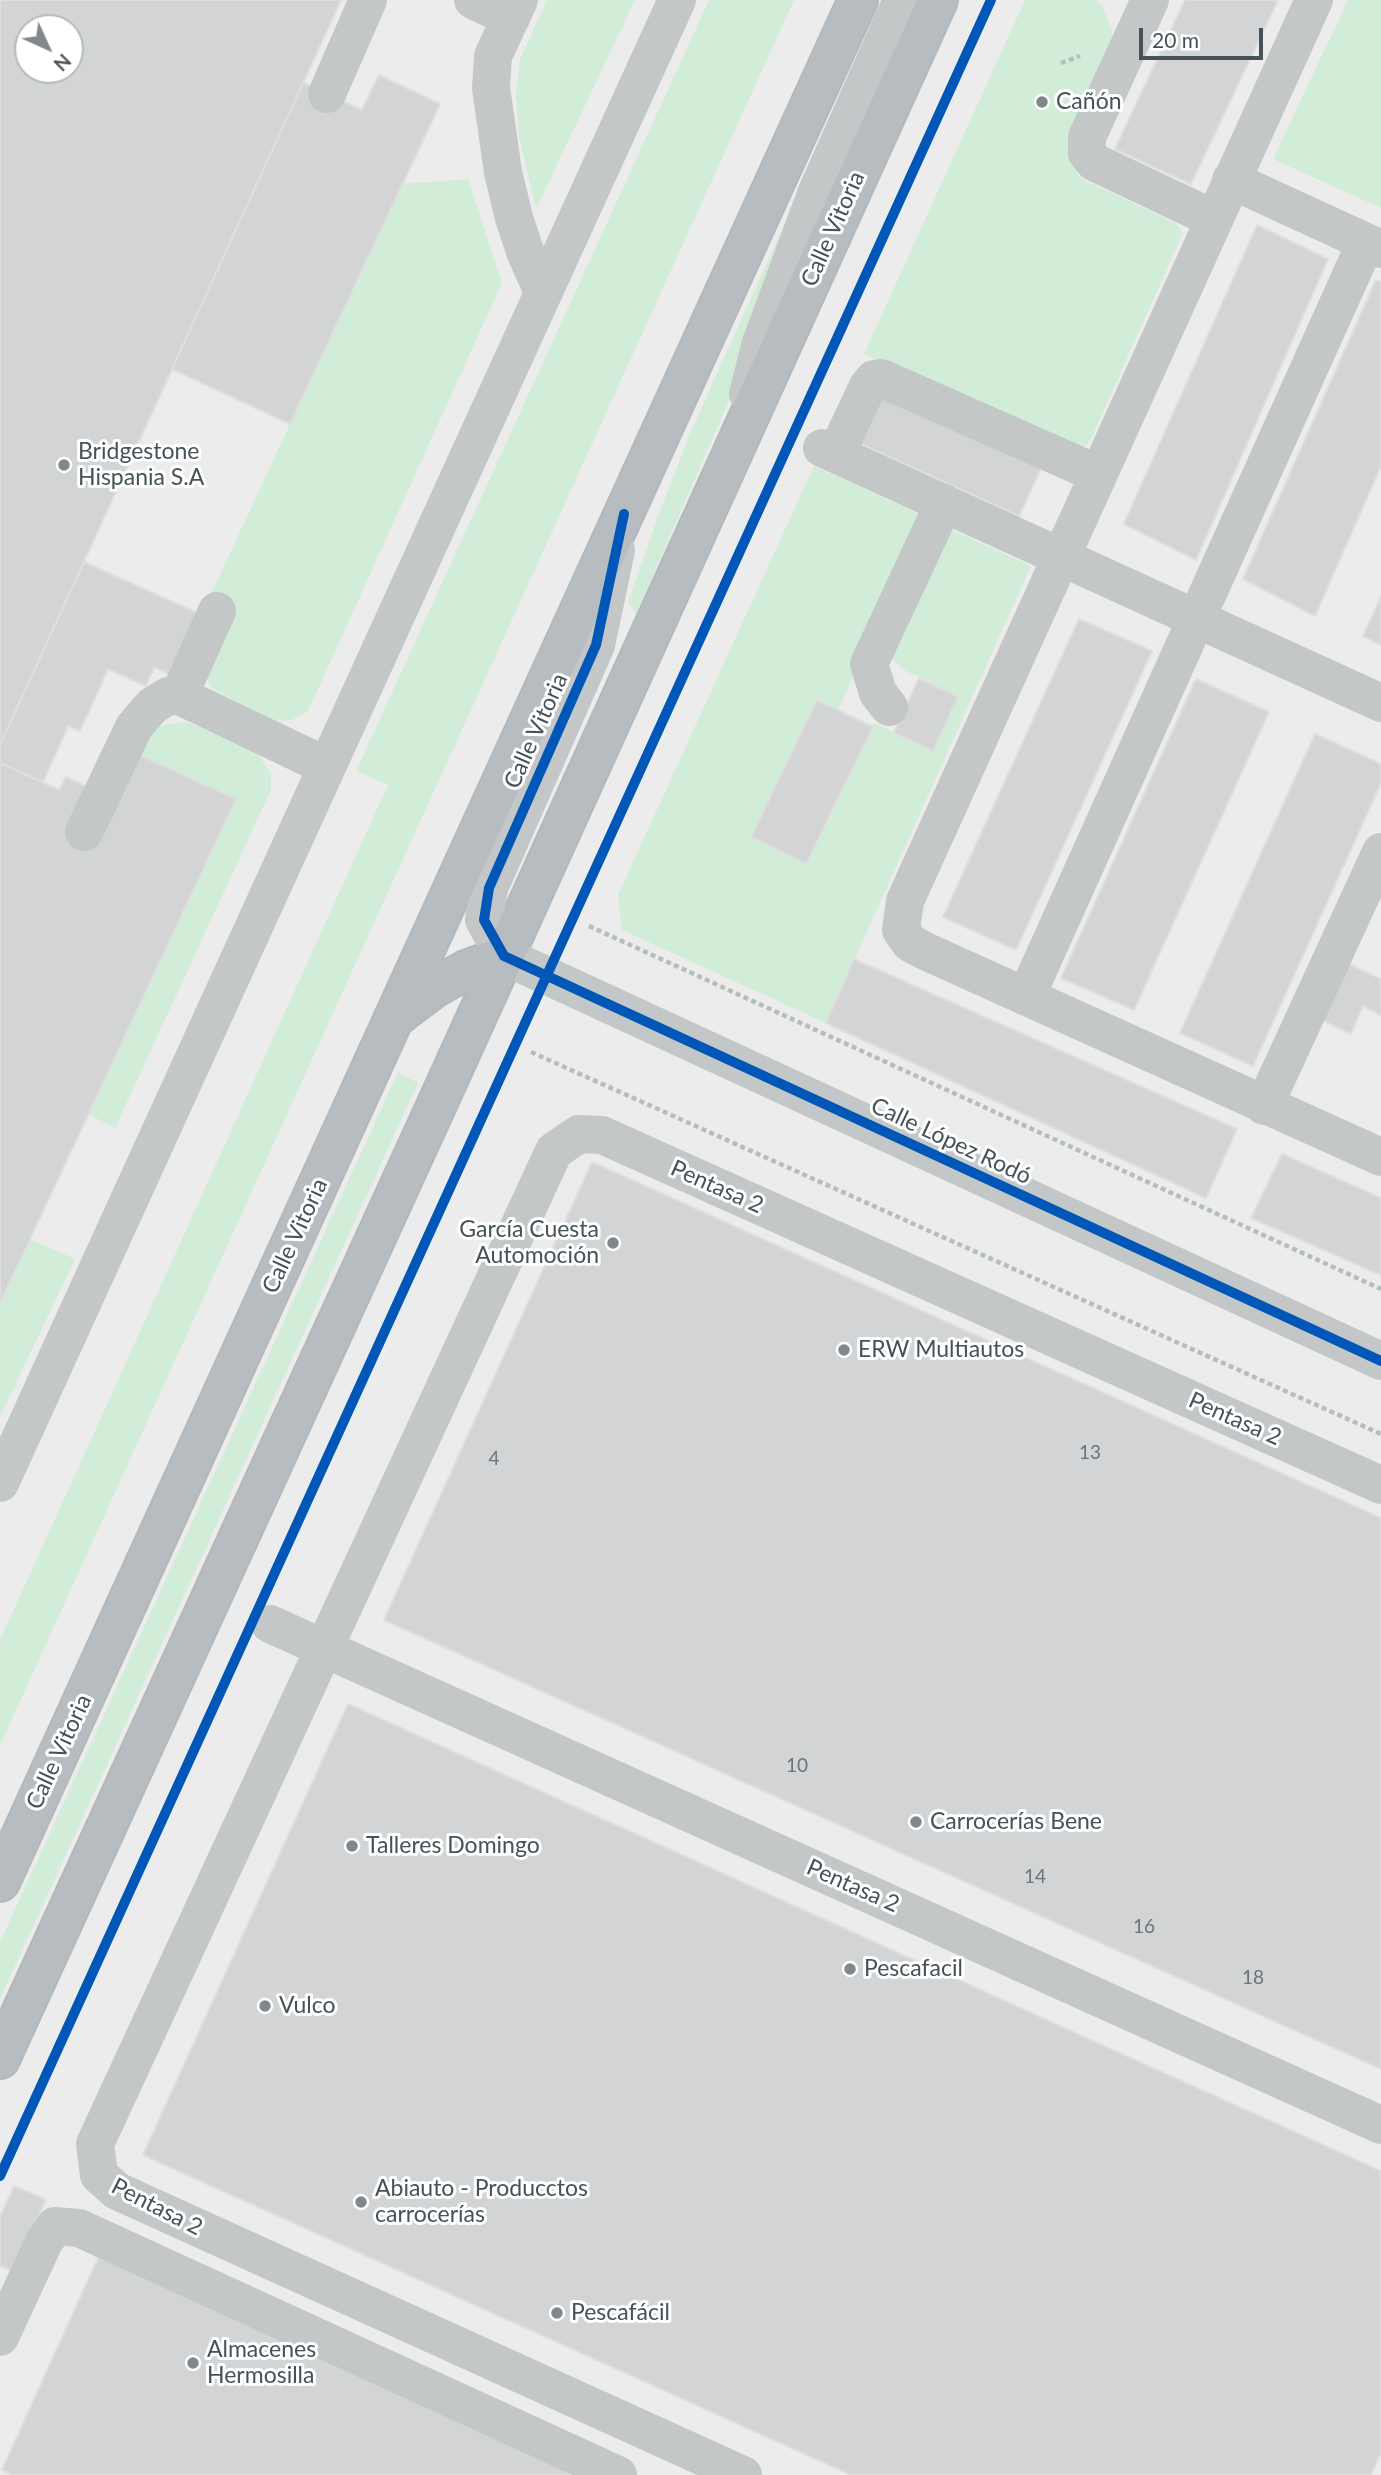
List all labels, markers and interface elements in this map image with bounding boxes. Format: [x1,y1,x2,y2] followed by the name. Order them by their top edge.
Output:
[14,14,84,84] north arrow
[1143,14,1267,58] scale bar
[1152,27,1199,52] text: 20 m
[49,49,76,76] text: N
[1056,88,1122,116] place label: Cañón
[1034,94,1050,110] marker: Cañón
[795,167,871,291] street label: Calle Vitoria
[78,438,204,492] place label: Bridgestone Hispania S.A
[56,457,72,473] marker: Bridgestone Hispania S.A
[498,669,574,793] street label: Calle Vitoria
[866,1092,1036,1190] street label: Calle López Rodó
[666,1154,768,1220] street label: Pentasa 2
[256,1174,334,1298] street label: Calle Vitoria
[459,1216,599,1270] place label: García Cuesta Automoción
[605,1235,621,1251] marker: García Cuesta Automoción
[858,1336,1024,1364] place label: ERW Multiautos
[836,1342,852,1358] marker: ERW Multiautos
[1184,1386,1286,1452] street label: Pentasa 2
[1079,1442,1101,1464] house number: 13
[488,1448,500,1470] house number: 4
[20,1690,98,1814] street label: Calle Vitoria
[786,1755,808,1777] house number: 10
[930,1808,1102,1836] place label: Carrocerías Bene
[908,1814,924,1830] marker: Carrocerías Bene
[366,1832,540,1860] place label: Talleres Domingo
[344,1838,360,1854] marker: Talleres Domingo
[802,1853,904,1919] street label: Pentasa 2
[1024,1866,1046,1888] house number: 14
[1133,1916,1155,1938] house number: 16
[864,1955,963,1983] place label: Pescafacil
[842,1961,858,1977] marker: Pescafacil
[1242,1967,1264,1989] house number: 18
[279,1992,335,2020] place label: Vulco
[257,1998,273,2014] marker: Vulco
[107,2172,207,2242] street label: Pentasa 2
[375,2175,588,2229] place label: Abiauto - Producctos carrocerías
[353,2194,369,2210] marker: Abiauto - Producctos carrocerías
[571,2299,670,2327] place label: Pescafácil
[549,2305,565,2321] marker: Pescafácil
[207,2336,316,2390] place label: Almacenes Hermosilla
[185,2355,201,2371] marker: Almacenes Hermosilla

